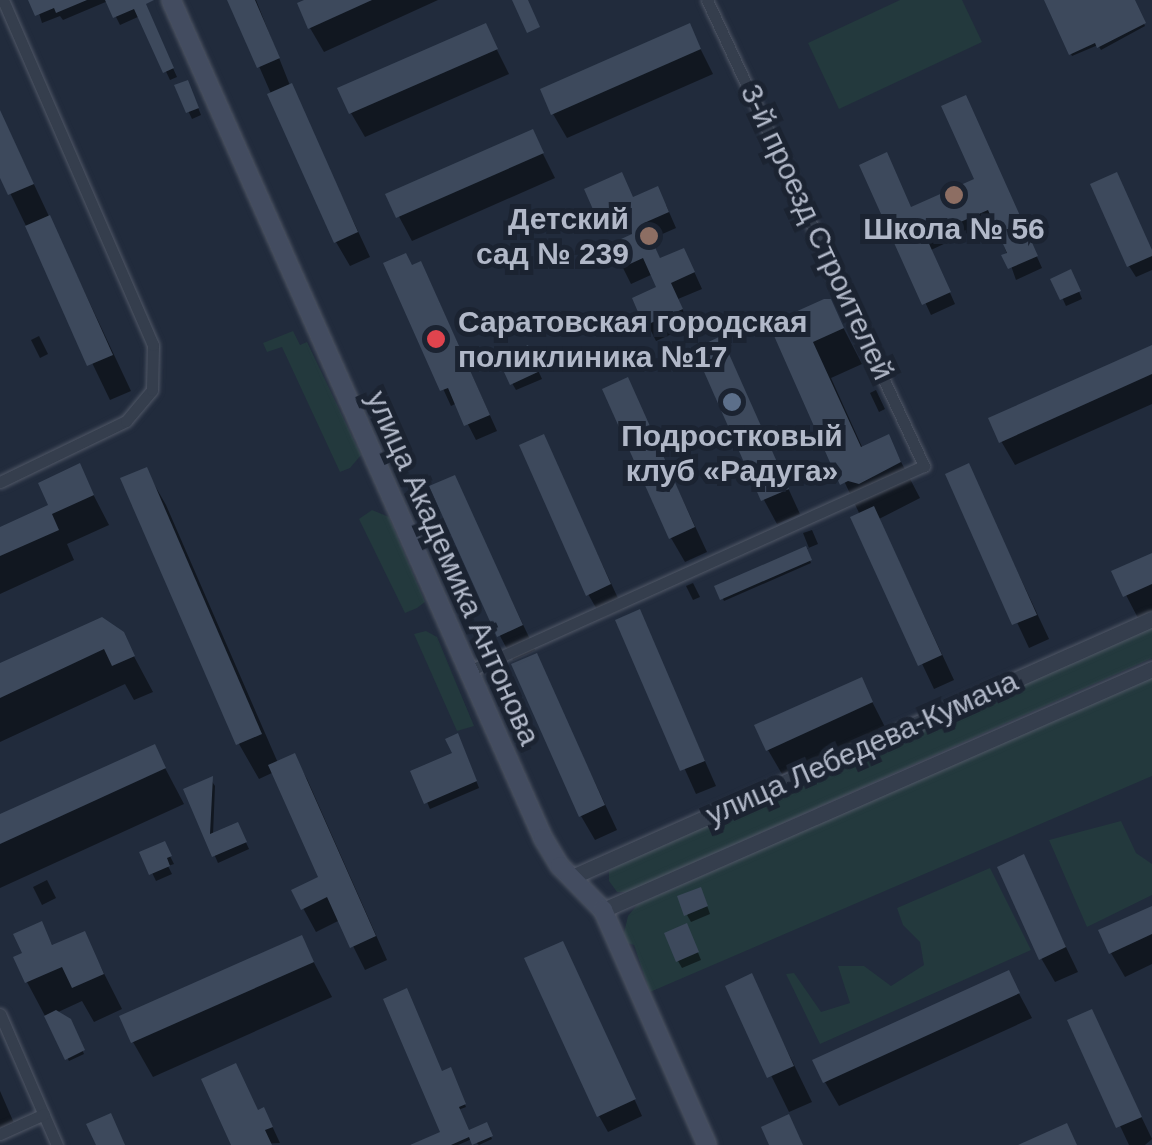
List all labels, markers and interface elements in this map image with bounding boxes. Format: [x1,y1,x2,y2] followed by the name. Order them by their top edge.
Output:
[733,79,901,385] street label: 3-й проезд Строителей
[943,184,965,206] marker: Школа № 56
[476,201,629,272] place label: Детский сад № 239
[863,211,1045,247] place label: Школа № 56
[638,225,660,247] marker: Детский сад № 239
[458,304,807,374] place label: Саратовская городская поликлиника №17
[423,326,449,352] marker: Саратовская городская поликлиника №17
[358,385,548,751] street label: улица Академика Антонова
[721,391,743,413] marker: Подростковый клуб «Радуга»
[621,418,843,488] place label: Подростковый клуб «Радуга»
[701,663,1023,833] street label: улица Лебедева-Кумача

